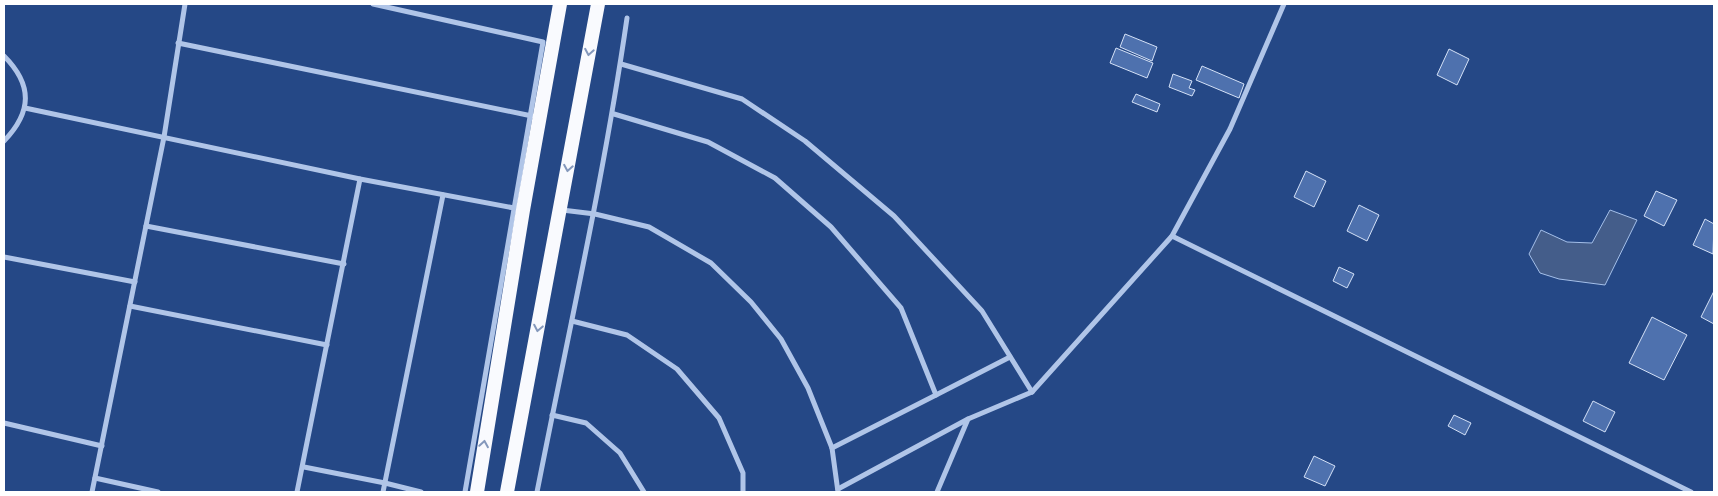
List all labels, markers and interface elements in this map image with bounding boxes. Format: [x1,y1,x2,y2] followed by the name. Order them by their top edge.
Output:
[584,47,594,56] one-way arrow
[563,163,573,172] one-way arrow
[533,323,544,332] one-way arrow
[479,440,489,448] one-way arrow

